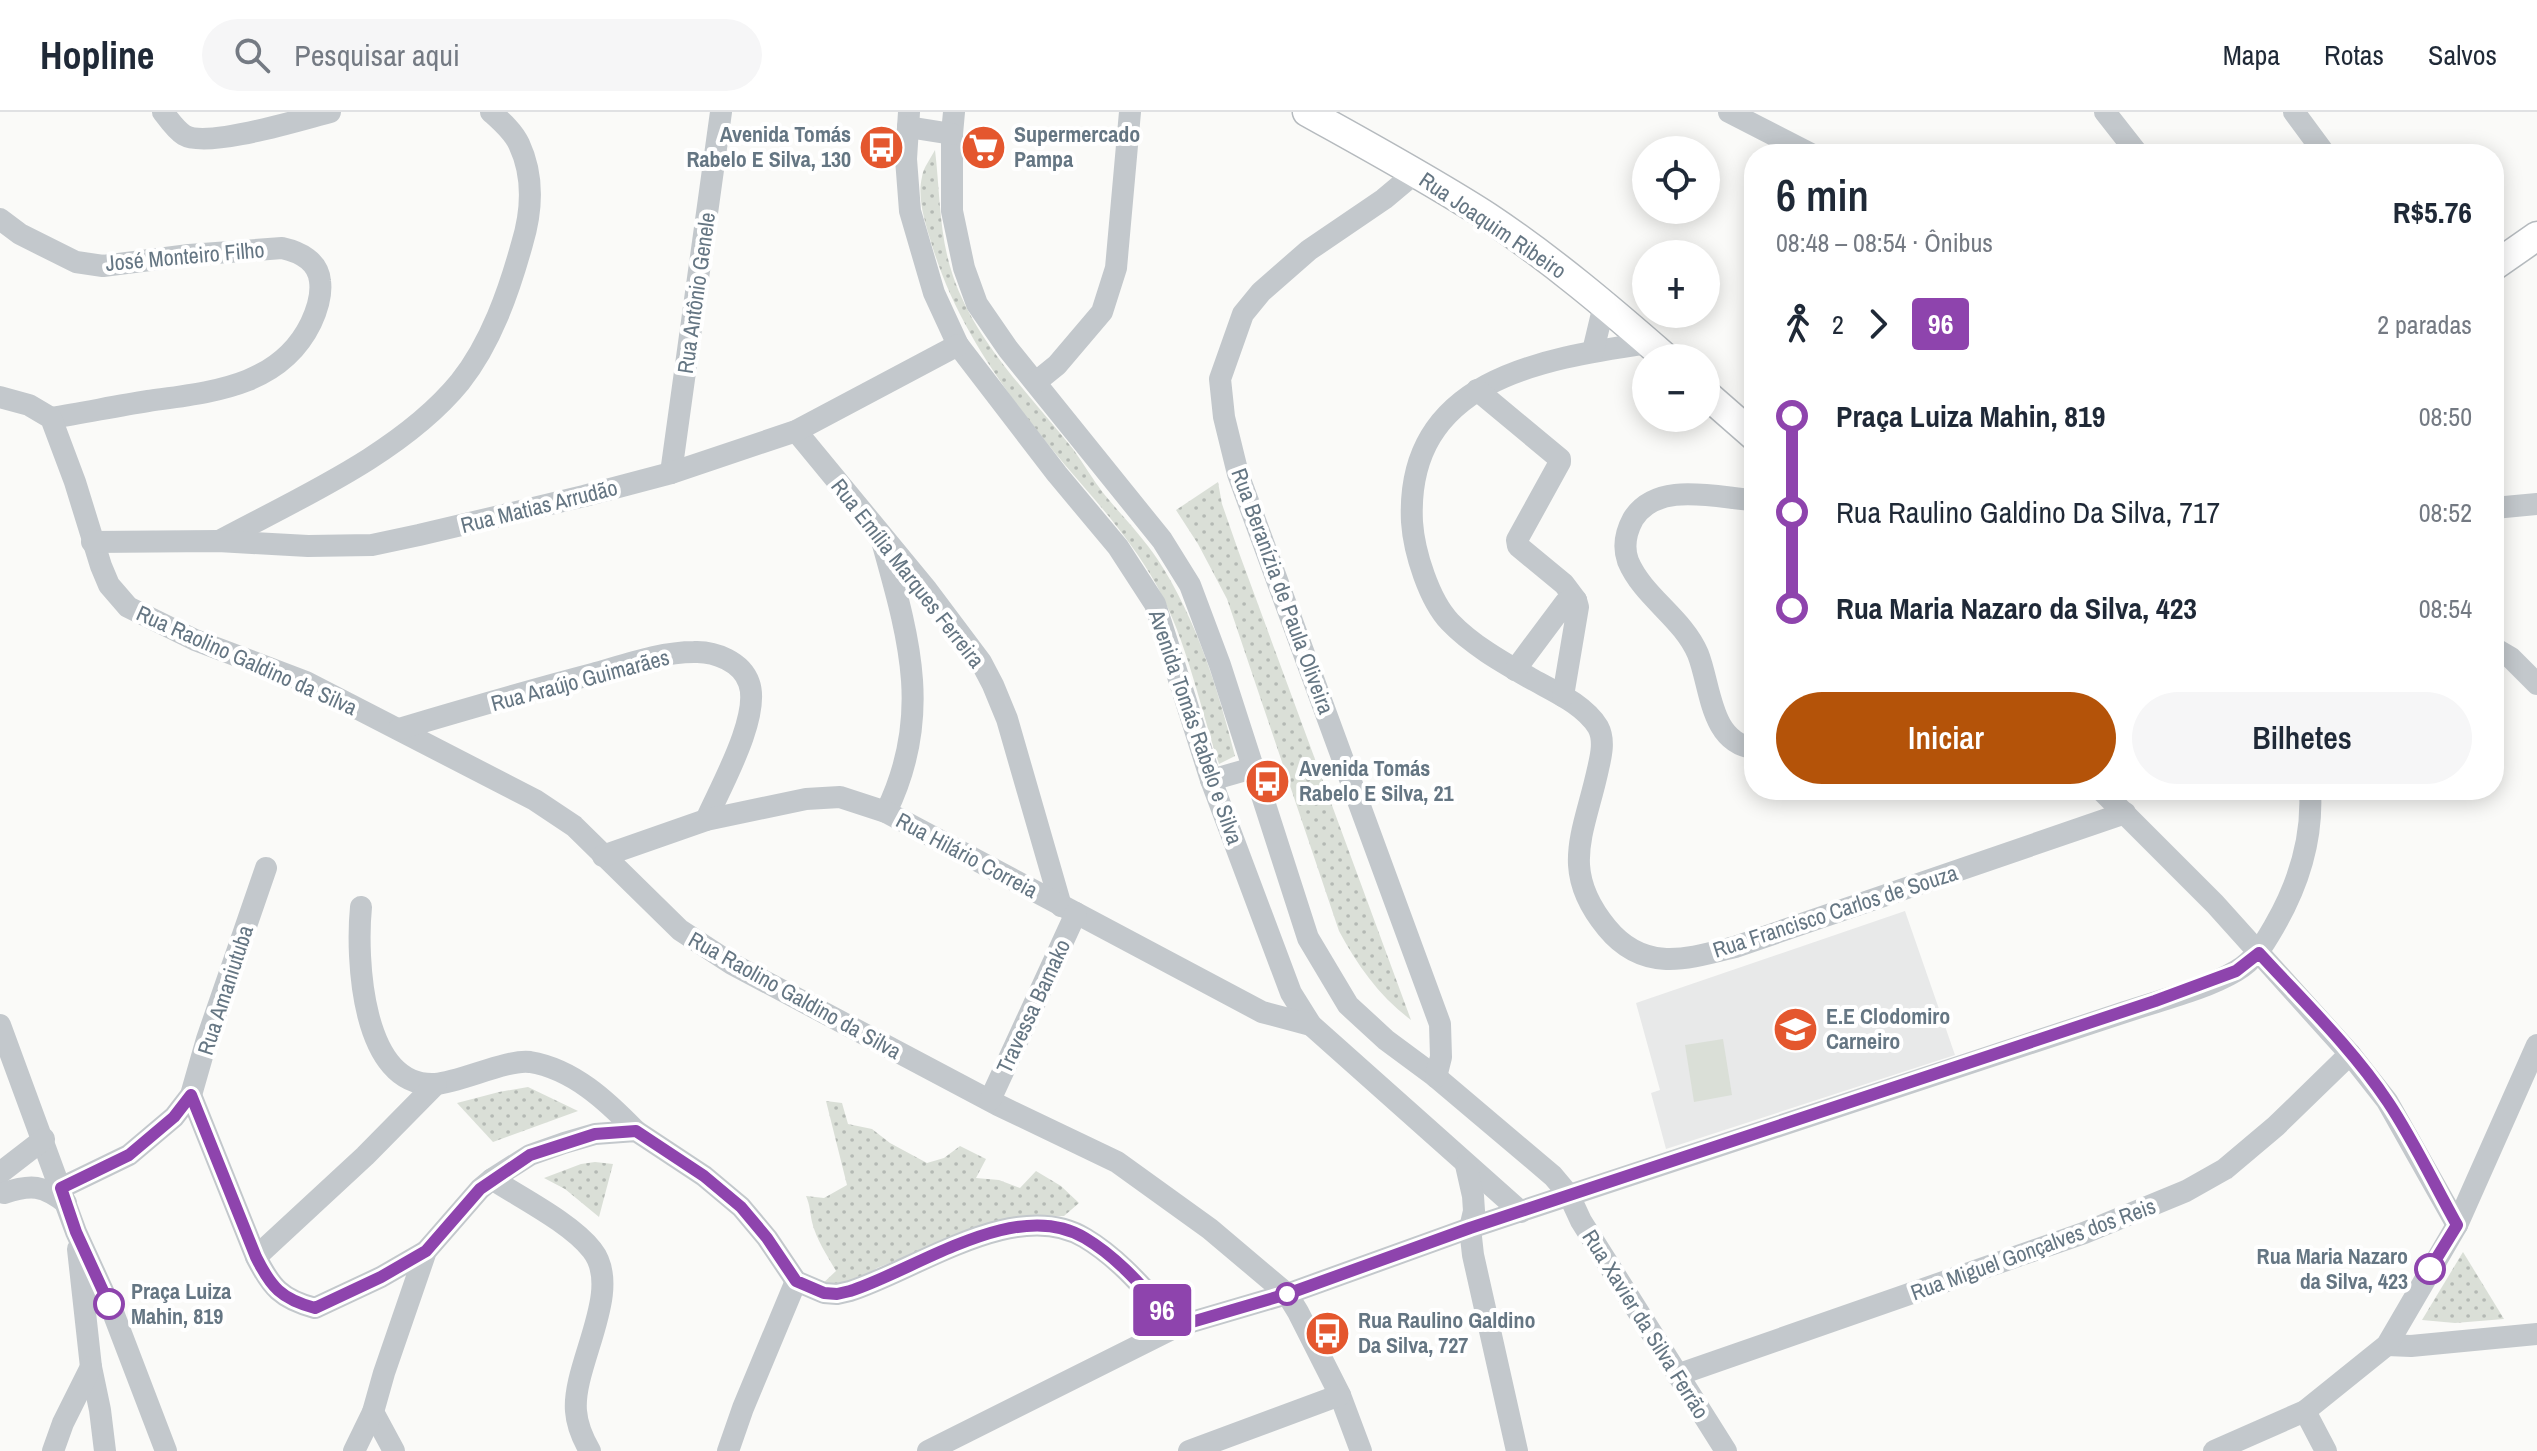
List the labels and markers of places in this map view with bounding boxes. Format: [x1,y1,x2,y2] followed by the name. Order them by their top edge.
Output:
[687,119,851,174] place label: Avenida Tomás Rabelo E Silva, 130
[1014,119,1140,174] place label: Supermercado Pampa
[858,123,906,171] bus stop icon: Avenida Tomás Rabelo E Silva, 130
[959,123,1007,171] supermarket icon: Supermercado Pampa
[1299,753,1454,808] place label: Avenida Tomás Rabelo E Silva, 21
[1244,757,1292,805] bus stop icon: Avenida Tomás Rabelo E Silva, 21
[1826,1001,1950,1056] place label: E.E Clodomiro Carneiro
[1771,1005,1819,1053] school or university icon: E.E Clodomiro Carneiro
[2257,1241,2408,1296] place label: Rua Maria Nazaro da Silva, 423
[2415,1254,2445,1284] marker: Rua Maria Nazaro da Silva, 423
[131,1276,231,1331] place label: Praça Luiza Mahin, 819
[1276,1283,1298,1305] unlabelled marker
[94,1289,124,1319] marker: Praça Luiza Mahin, 819
[1358,1305,1535,1360] place label: Rua Raulino Galdino Da Silva, 727
[1303,1309,1351,1357] bus stop icon: Rua Raulino Galdino Da Silva, 727

